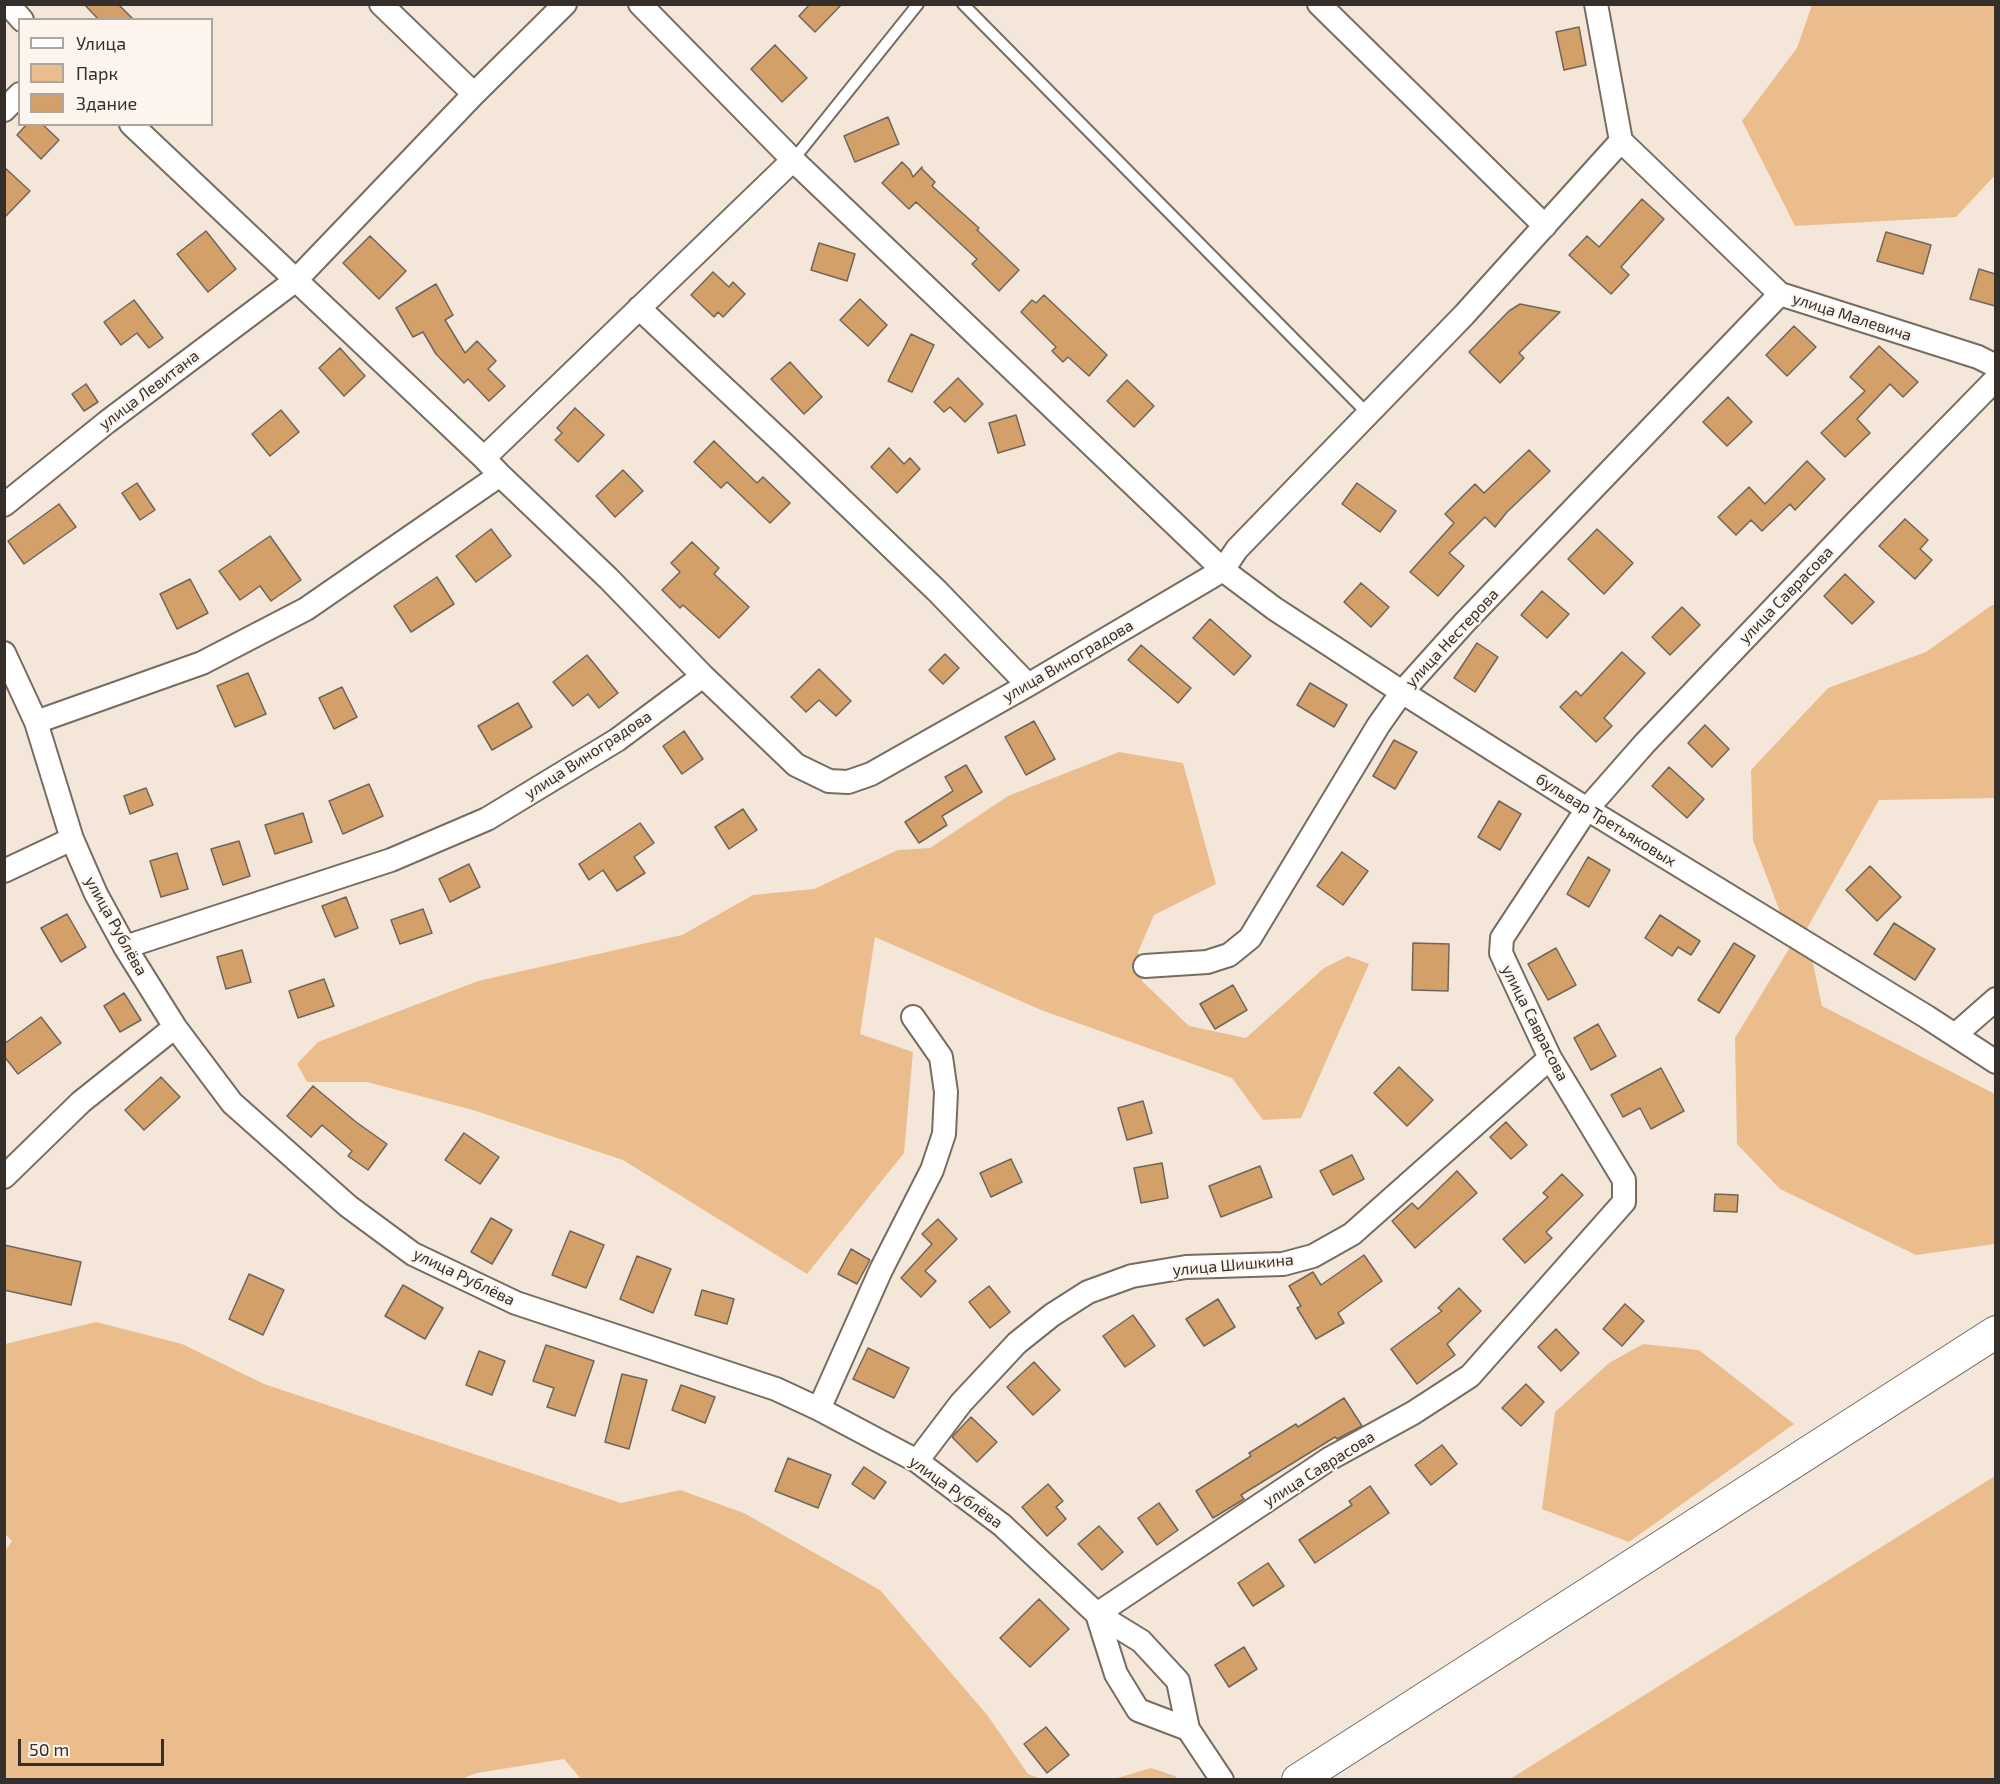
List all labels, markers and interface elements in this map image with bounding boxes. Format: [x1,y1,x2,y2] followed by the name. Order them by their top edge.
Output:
[18,18,213,126] legend
[76,32,126,54] text: Улица
[76,62,118,84] text: Парк
[76,92,137,114] text: Здание
[1790,289,1914,345] street label: улица Малевича
[95,346,203,434] street label: улица Левитана
[1735,542,1837,648] street label: улица Саврасова
[1401,585,1503,691] street label: улица Нестерова
[999,616,1137,706] street label: улица Виноградова
[521,707,655,803] street label: улица Виноградова
[1532,769,1680,871] street label: бульвар Третьяковых
[81,873,151,979] street label: улица Рублёва
[1497,962,1573,1084] street label: улица Саврасова
[410,1244,518,1310] street label: улица Рублёва
[1172,1250,1294,1280] street label: улица Шишкина
[1260,1427,1378,1511] street label: улица Саврасова
[906,1452,1006,1532] street label: улица Рублёва
[21,1727,166,1765] scale bar
[29,1738,69,1760] text: 50 m

